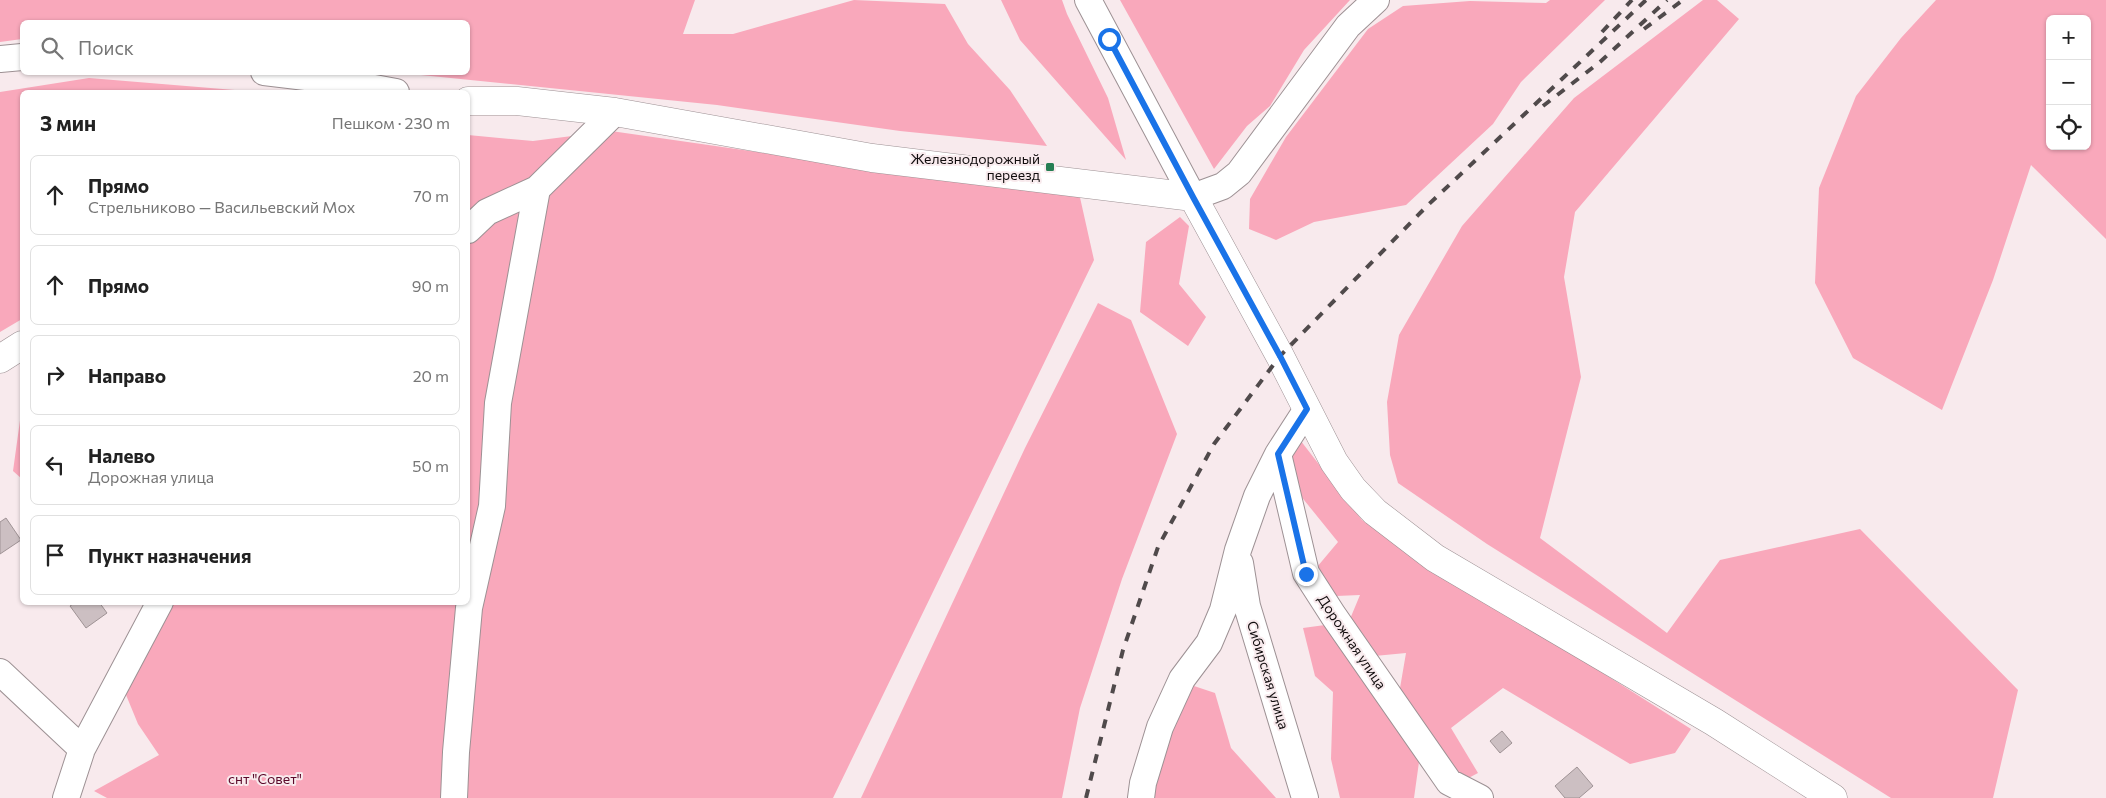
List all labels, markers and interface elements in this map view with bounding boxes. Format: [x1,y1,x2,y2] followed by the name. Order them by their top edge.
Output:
[2046,15,2091,150] map controls
[2046,15,2091,60] button: +
[20,20,470,75] search box
[1098,28,1121,51] route start
[38,34,66,62] icon: search
[78,36,134,59] text: Поиск
[2046,60,2091,105] button: −
[2046,105,2091,150] button: locate
[40,110,96,135] text: 3 мин
[332,113,450,132] text: Пешком · 230 m
[910,150,1040,183] place label: Железнодорожный переезд
[1044,161,1056,173] marker: Железнодорожный переезд
[88,174,149,197] text: Прямо
[41,181,69,209] icon: ahead
[413,186,449,205] text: 70 m
[88,197,355,216] text: Стрельниково — Васильевский Мох
[41,271,69,299] icon: ahead
[88,274,149,297] text: Прямо
[412,276,449,295] text: 90 m
[41,361,69,389] icon: right
[88,364,166,387] text: Направо
[413,366,449,385] text: 20 m
[88,444,155,467] text: Налево
[41,451,69,479] icon: left
[412,456,449,475] text: 50 m
[88,467,214,486] text: Дорожная улица
[41,541,69,569] icon: arrive
[88,544,251,567] text: Пункт назначения
[1295,563,1318,586] route end
[1315,591,1390,692] street label: Дорожная улица
[1244,619,1293,731] street label: Сибирская улица
[228,770,302,787] park label: снт "Совет"

